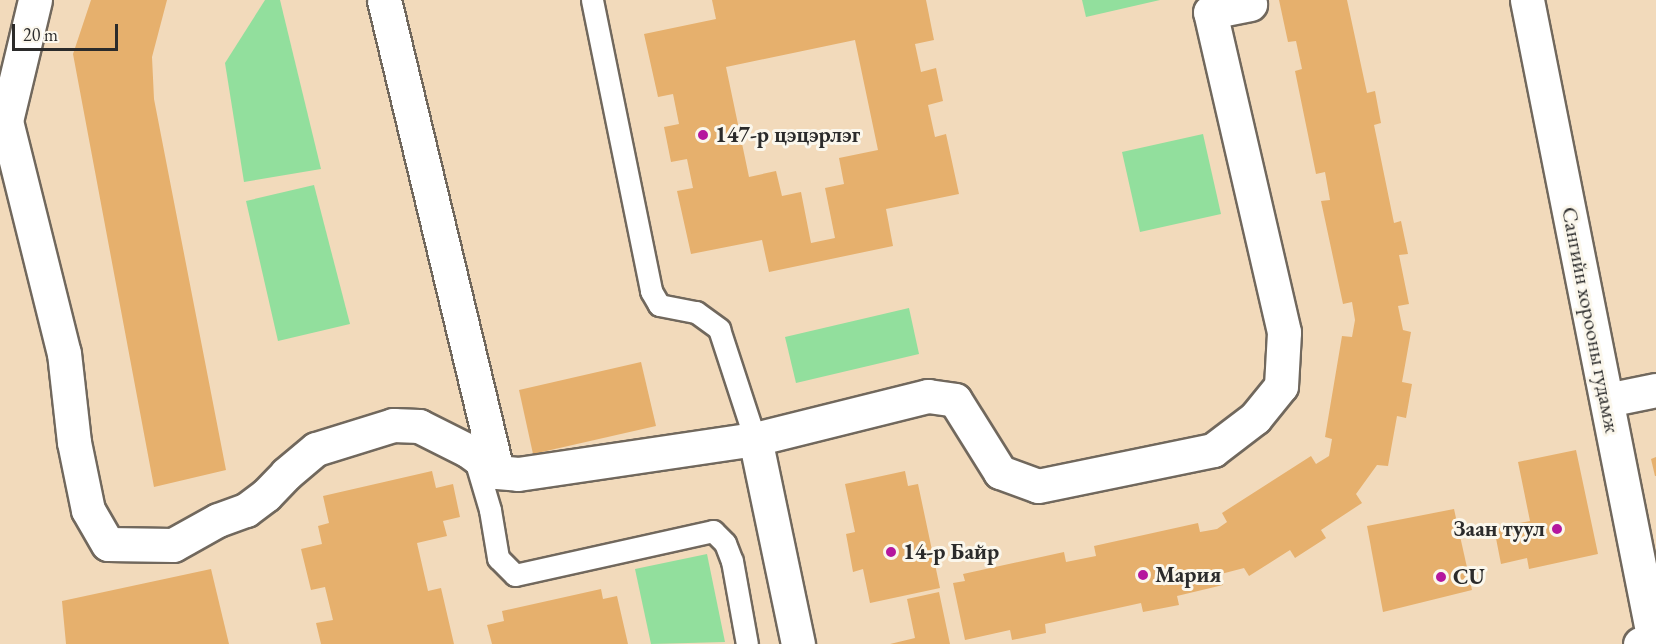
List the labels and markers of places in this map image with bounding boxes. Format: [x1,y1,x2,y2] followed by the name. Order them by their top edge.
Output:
[715,122,860,148] place label: 147-р цэцэрлэг
[696,128,710,142] marker: 147-р цэцэрлэг
[1453,516,1545,542] place label: Заан туул
[1550,522,1564,536] marker: Заан туул
[903,539,999,565] place label: 14-р Байр
[884,545,898,559] marker: 14-р Байр
[1155,562,1221,588] place label: Мария
[1453,564,1485,590] place label: CU
[1136,568,1150,582] marker: Мария
[1434,570,1448,584] marker: CU

